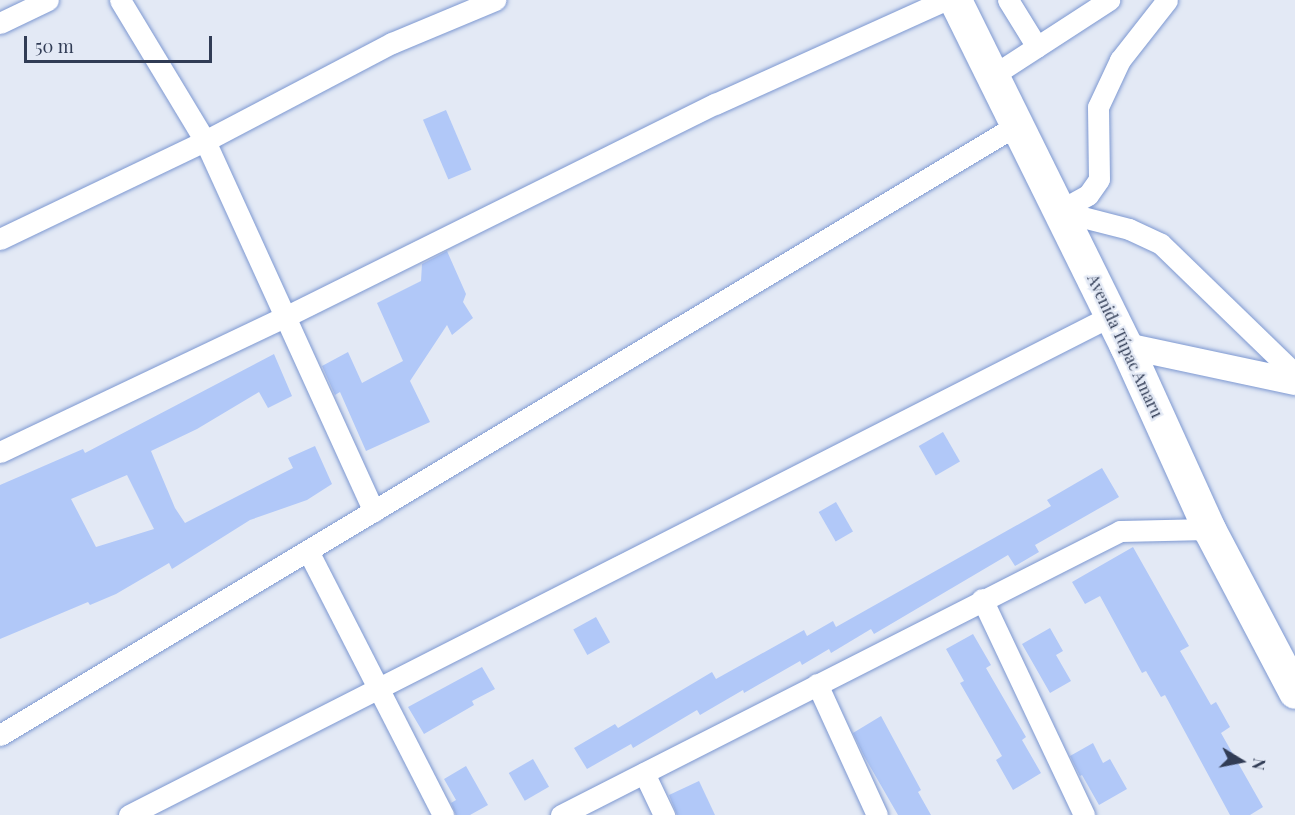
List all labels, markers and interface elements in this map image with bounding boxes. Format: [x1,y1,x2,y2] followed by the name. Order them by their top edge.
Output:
[27,24,214,62] scale bar
[35,34,74,58] text: 50 m
[1083,271,1167,421] street label: Avenida Túpac Amaru
[1211,731,1271,791] north arrow
[1248,757,1271,772] text: N

